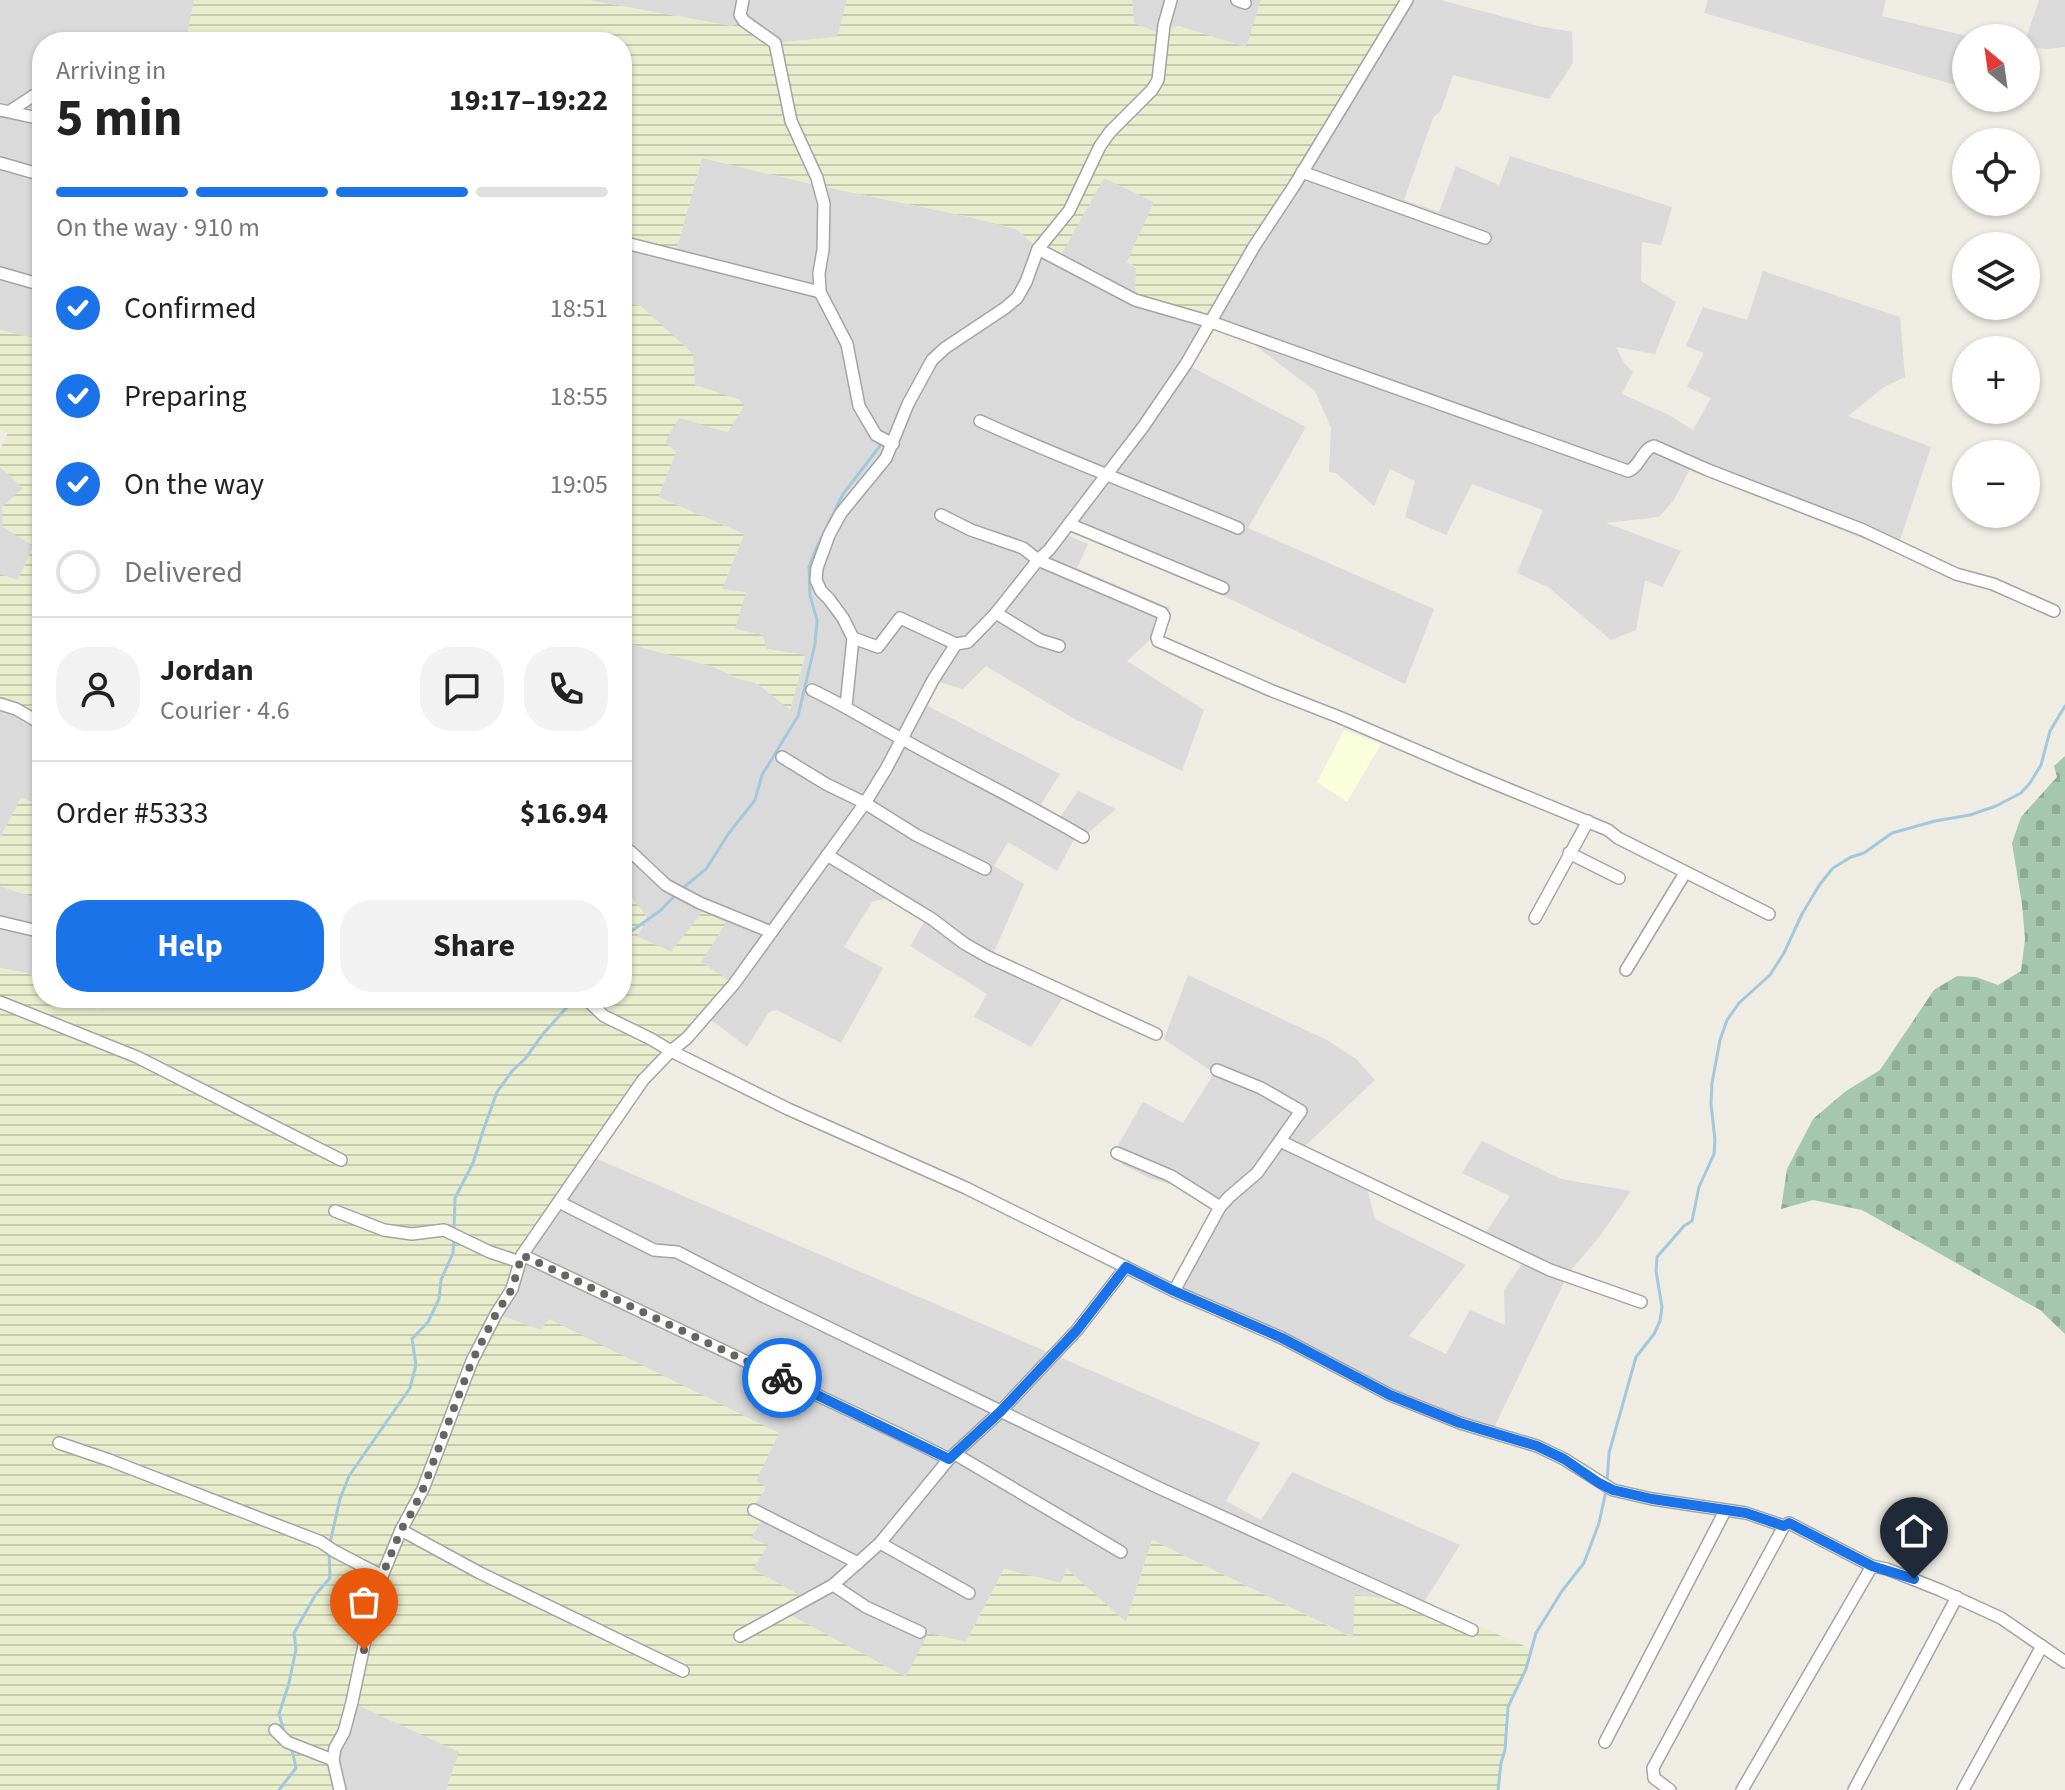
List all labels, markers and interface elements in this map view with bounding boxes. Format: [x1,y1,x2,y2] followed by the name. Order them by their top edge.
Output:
[1952,24,2040,112] north arrow
[1952,24,2040,528] map controls
[56,52,166,89] text: Arriving in
[449,79,608,122] text: 19:17–19:22
[56,82,183,156] text: 5 min
[1952,128,2040,216] button: locate
[56,209,260,246] text: On the way · 910 m
[1952,232,2040,320] button: layers
[56,286,100,330] icon: check
[124,287,257,330] text: Confirmed
[550,290,608,327] text: 18:51
[1952,336,2040,424] button: +
[56,374,100,418] icon: check
[124,375,247,418] text: Preparing
[550,378,608,415] text: 18:55
[1952,440,2040,528] button: −
[56,462,100,506] icon: check
[124,463,264,506] text: On the way
[550,466,608,503] text: 19:05
[124,551,243,594] text: Delivered
[56,647,140,731] button: person
[420,647,504,731] button: chat
[524,647,608,731] button: phone
[160,649,254,692] text: Jordan
[160,692,290,729] text: Courier · 4.6
[56,792,209,835] text: Order #5333
[520,792,608,835] text: $16.94
[56,900,324,992] button: Help
[340,900,608,992] button: Share
[742,1338,822,1418] courier
[760,1356,804,1400] icon: bike
[1880,1497,1948,1579] pin
[1892,1509,1936,1553] icon: home
[330,1568,398,1650] pin
[342,1580,386,1624] icon: bag

